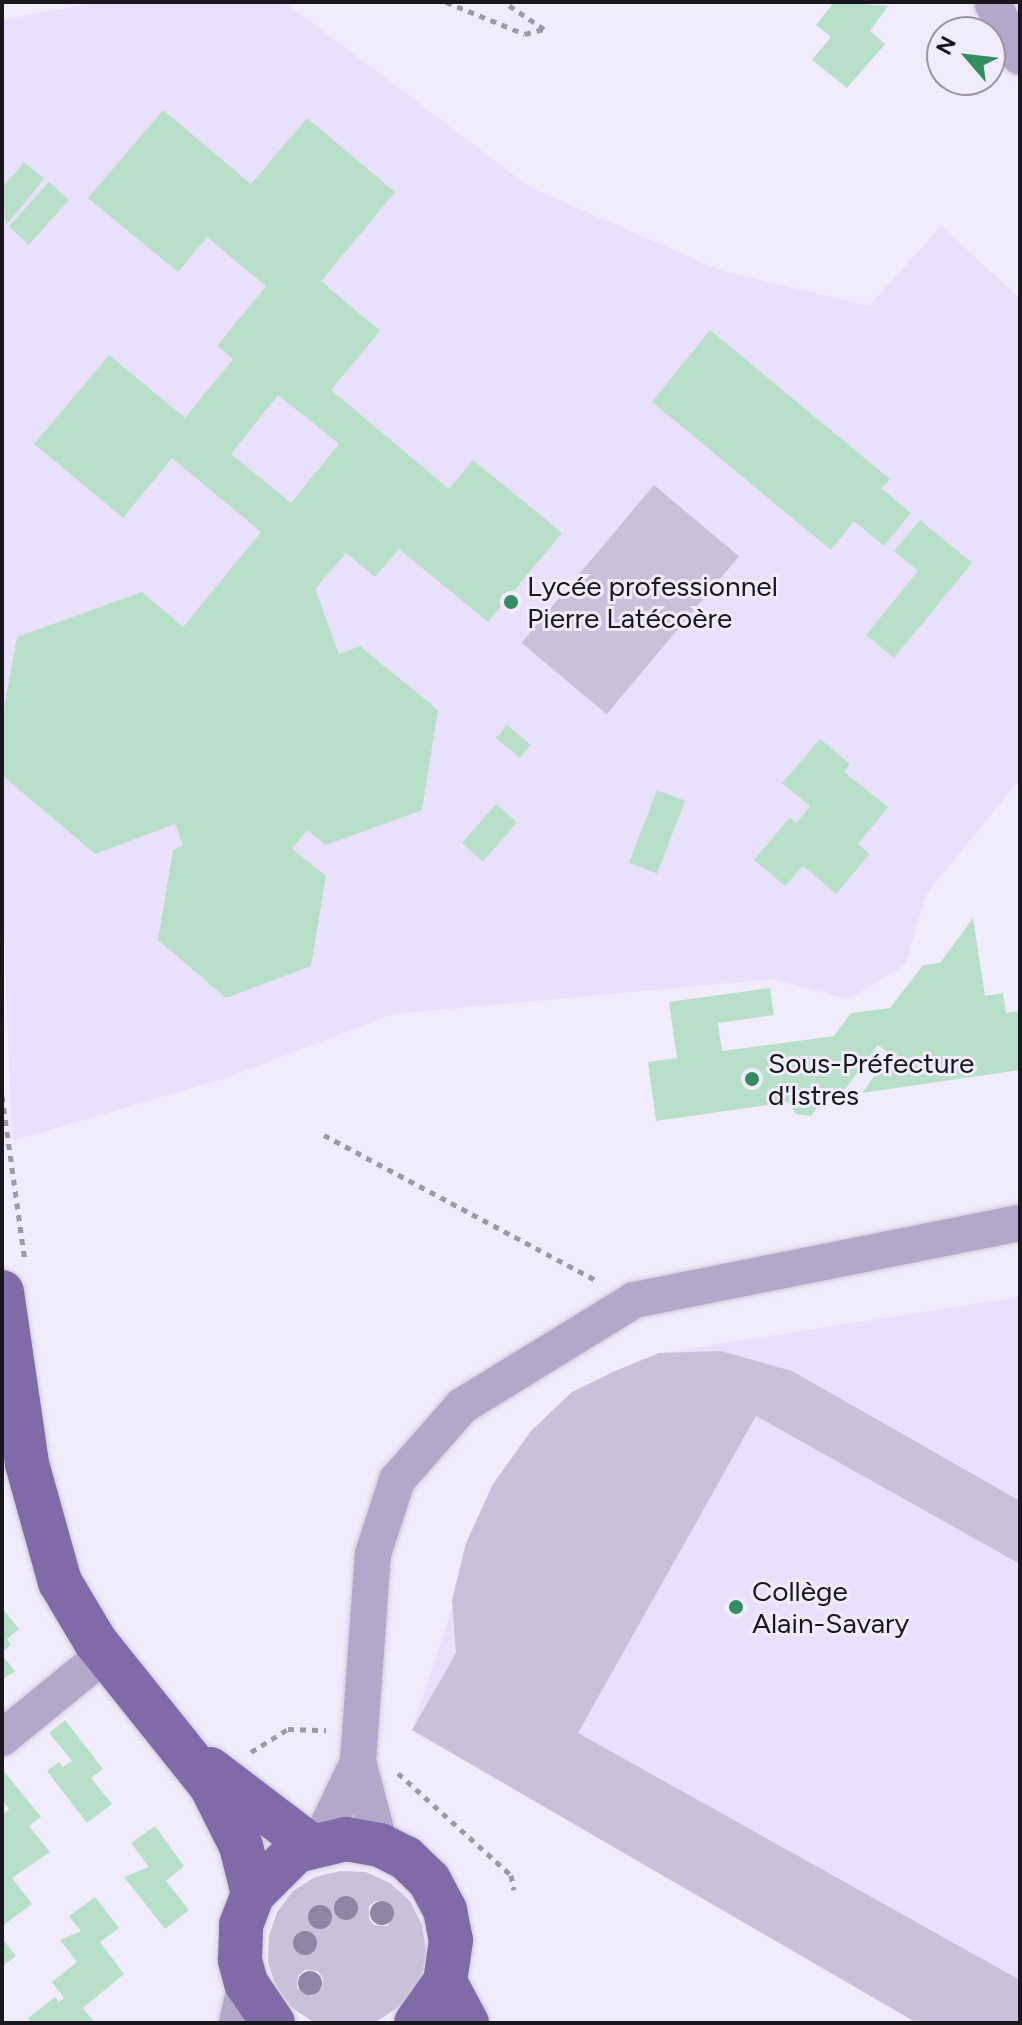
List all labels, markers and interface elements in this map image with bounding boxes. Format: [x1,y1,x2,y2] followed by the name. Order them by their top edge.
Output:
[926,16,1006,96] north arrow
[930,32,962,59] text: N
[527,569,778,635] place label: Lycée professionnel Pierre Latécoère
[502,593,520,611] marker: Lycée professionnel Pierre Latécoère
[768,1046,974,1112] place label: Sous-Préfecture d'Istres
[743,1070,761,1088] marker: Sous-Préfecture d'Istres
[752,1574,909,1640] place label: Collège Alain-Savary
[727,1598,745,1616] marker: Collège Alain-Savary

